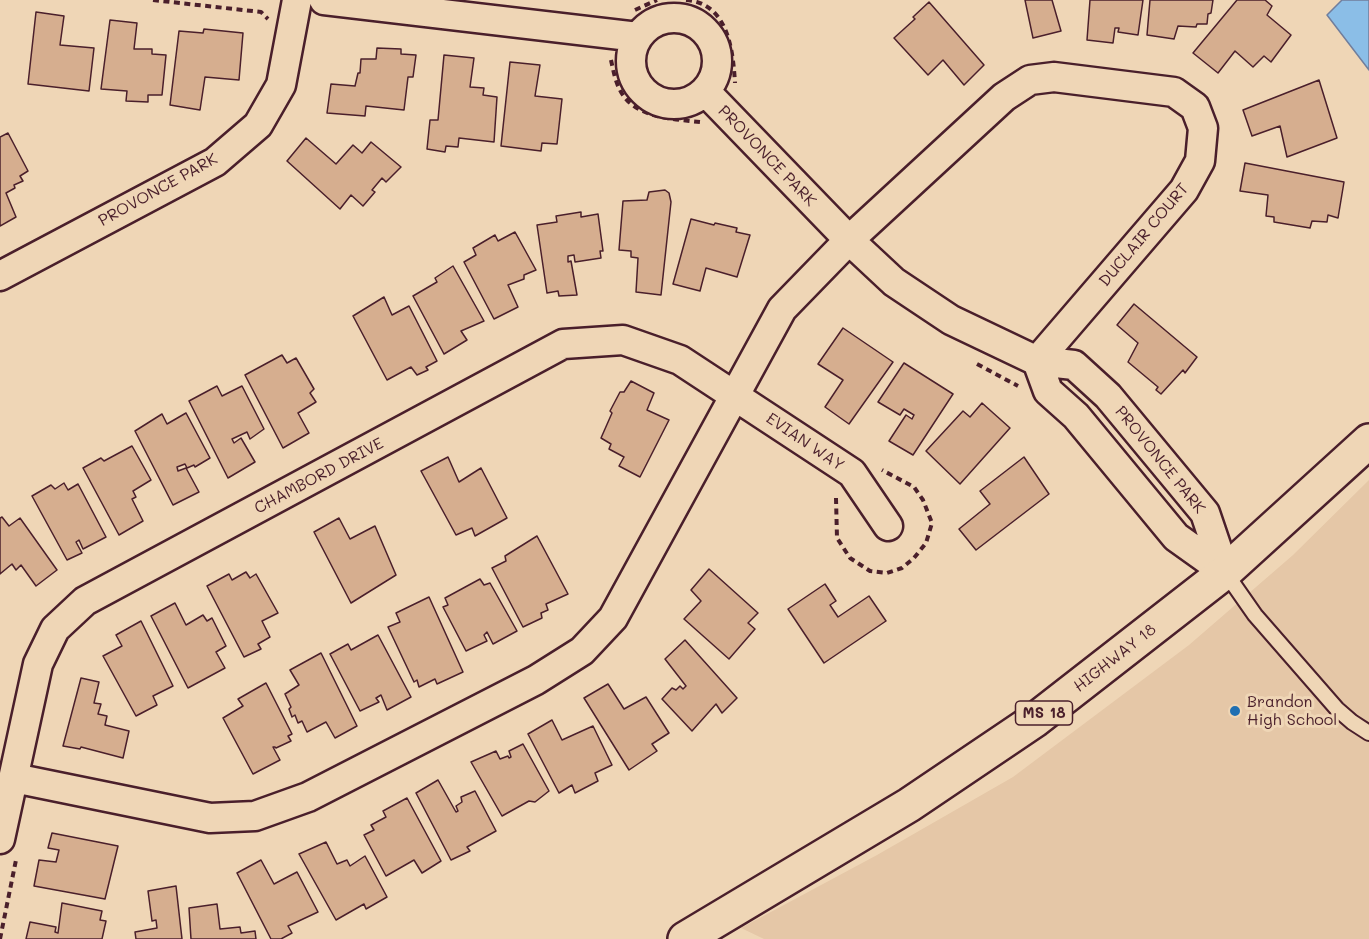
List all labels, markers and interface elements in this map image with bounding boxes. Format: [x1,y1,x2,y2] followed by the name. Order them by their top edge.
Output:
[714,102,820,210] street label: PROVONCE PARK
[95,149,221,231] street label: PROVONCE PARK
[1095,179,1193,291] street label: DUCLAIR COURT
[1111,402,1209,518] street label: PROVONCE PARK
[762,409,848,475] street label: EVIAN WAY
[251,434,387,518] street label: CHAMBORD DRIVE
[1070,620,1160,696] street label: HIGHWAY 18
[1247,692,1337,730] place label: Brandon High School
[1016,701,1072,725] road number: MS 18
[1228,704,1242,718] marker: Brandon High School

